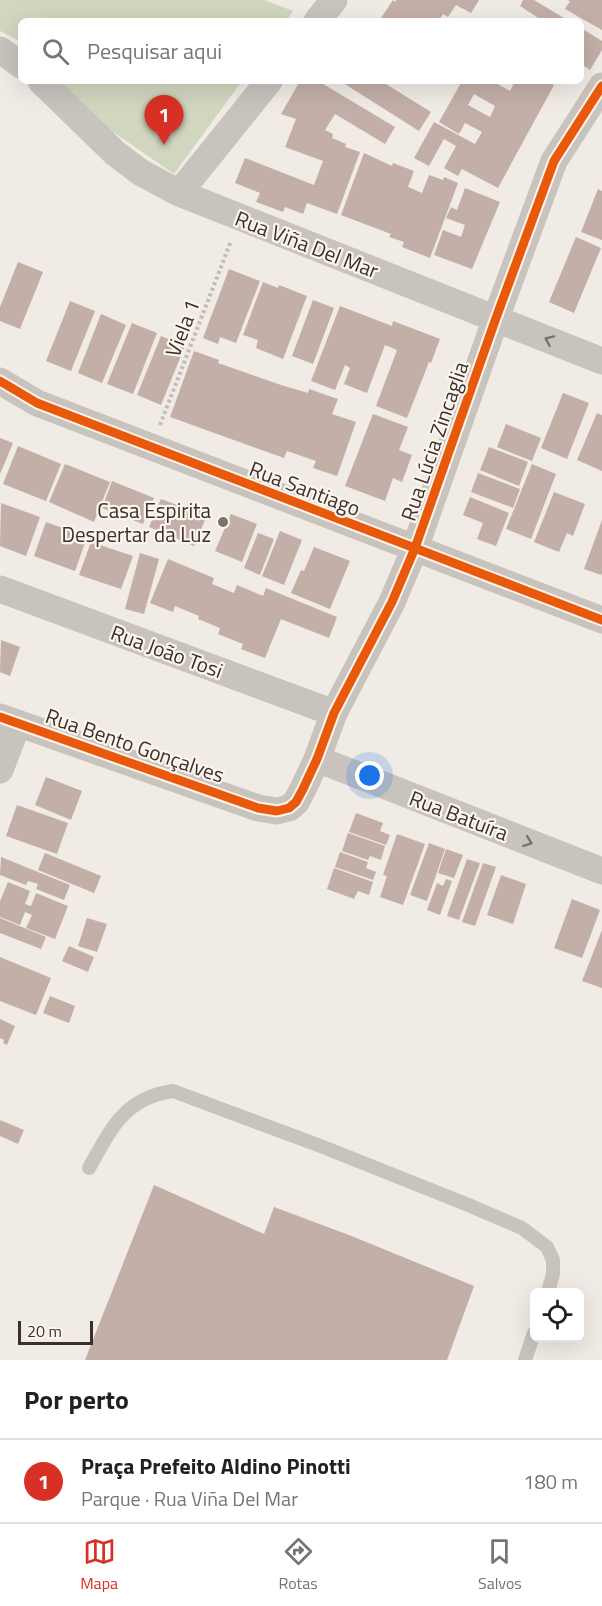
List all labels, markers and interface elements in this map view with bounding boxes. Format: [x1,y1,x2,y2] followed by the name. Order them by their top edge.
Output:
[18,18,584,84] search box
[87,34,222,68] text: Pesquisar aqui
[39,35,72,68] icon: search
[144,96,184,145] pin: 1
[231,202,383,286] street label: Rua Viña Del Mar
[156,295,208,361] street label: Viela 1
[544,335,555,347] one-way arrow
[392,357,476,525] street label: Rua Lúcia Zincaglia
[245,452,365,524] street label: Rua Santiago
[61,494,211,550] place label: Casa Espirita Despertar da Luz
[216,515,230,529] marker: Casa Espirita Despertar da Luz
[107,616,227,686] street label: Rua João Tosi
[41,699,229,791] street label: Rua Bento Gonçalves
[355,761,384,790] your location
[405,782,514,849] street label: Rua Batuíra
[522,835,533,847] one-way arrow
[530,1288,584,1342] map controls
[530,1288,584,1342] button: locate
[18,1318,93,1346] scale bar
[27,1319,62,1343] text: 20 m
[24,1380,129,1419] text: Por perto
[81,1449,351,1483] text: Praça Prefeito Aldino Pinotti
[38,1466,49,1497] text: 1
[523,1466,578,1497] text: 180 m
[81,1483,298,1514] text: Parque · Rua Viña Del Mar
[80,1535,118,1595] tab: Mapa
[278,1535,318,1595] tab: Rotas
[478,1535,522,1595] tab: Salvos

